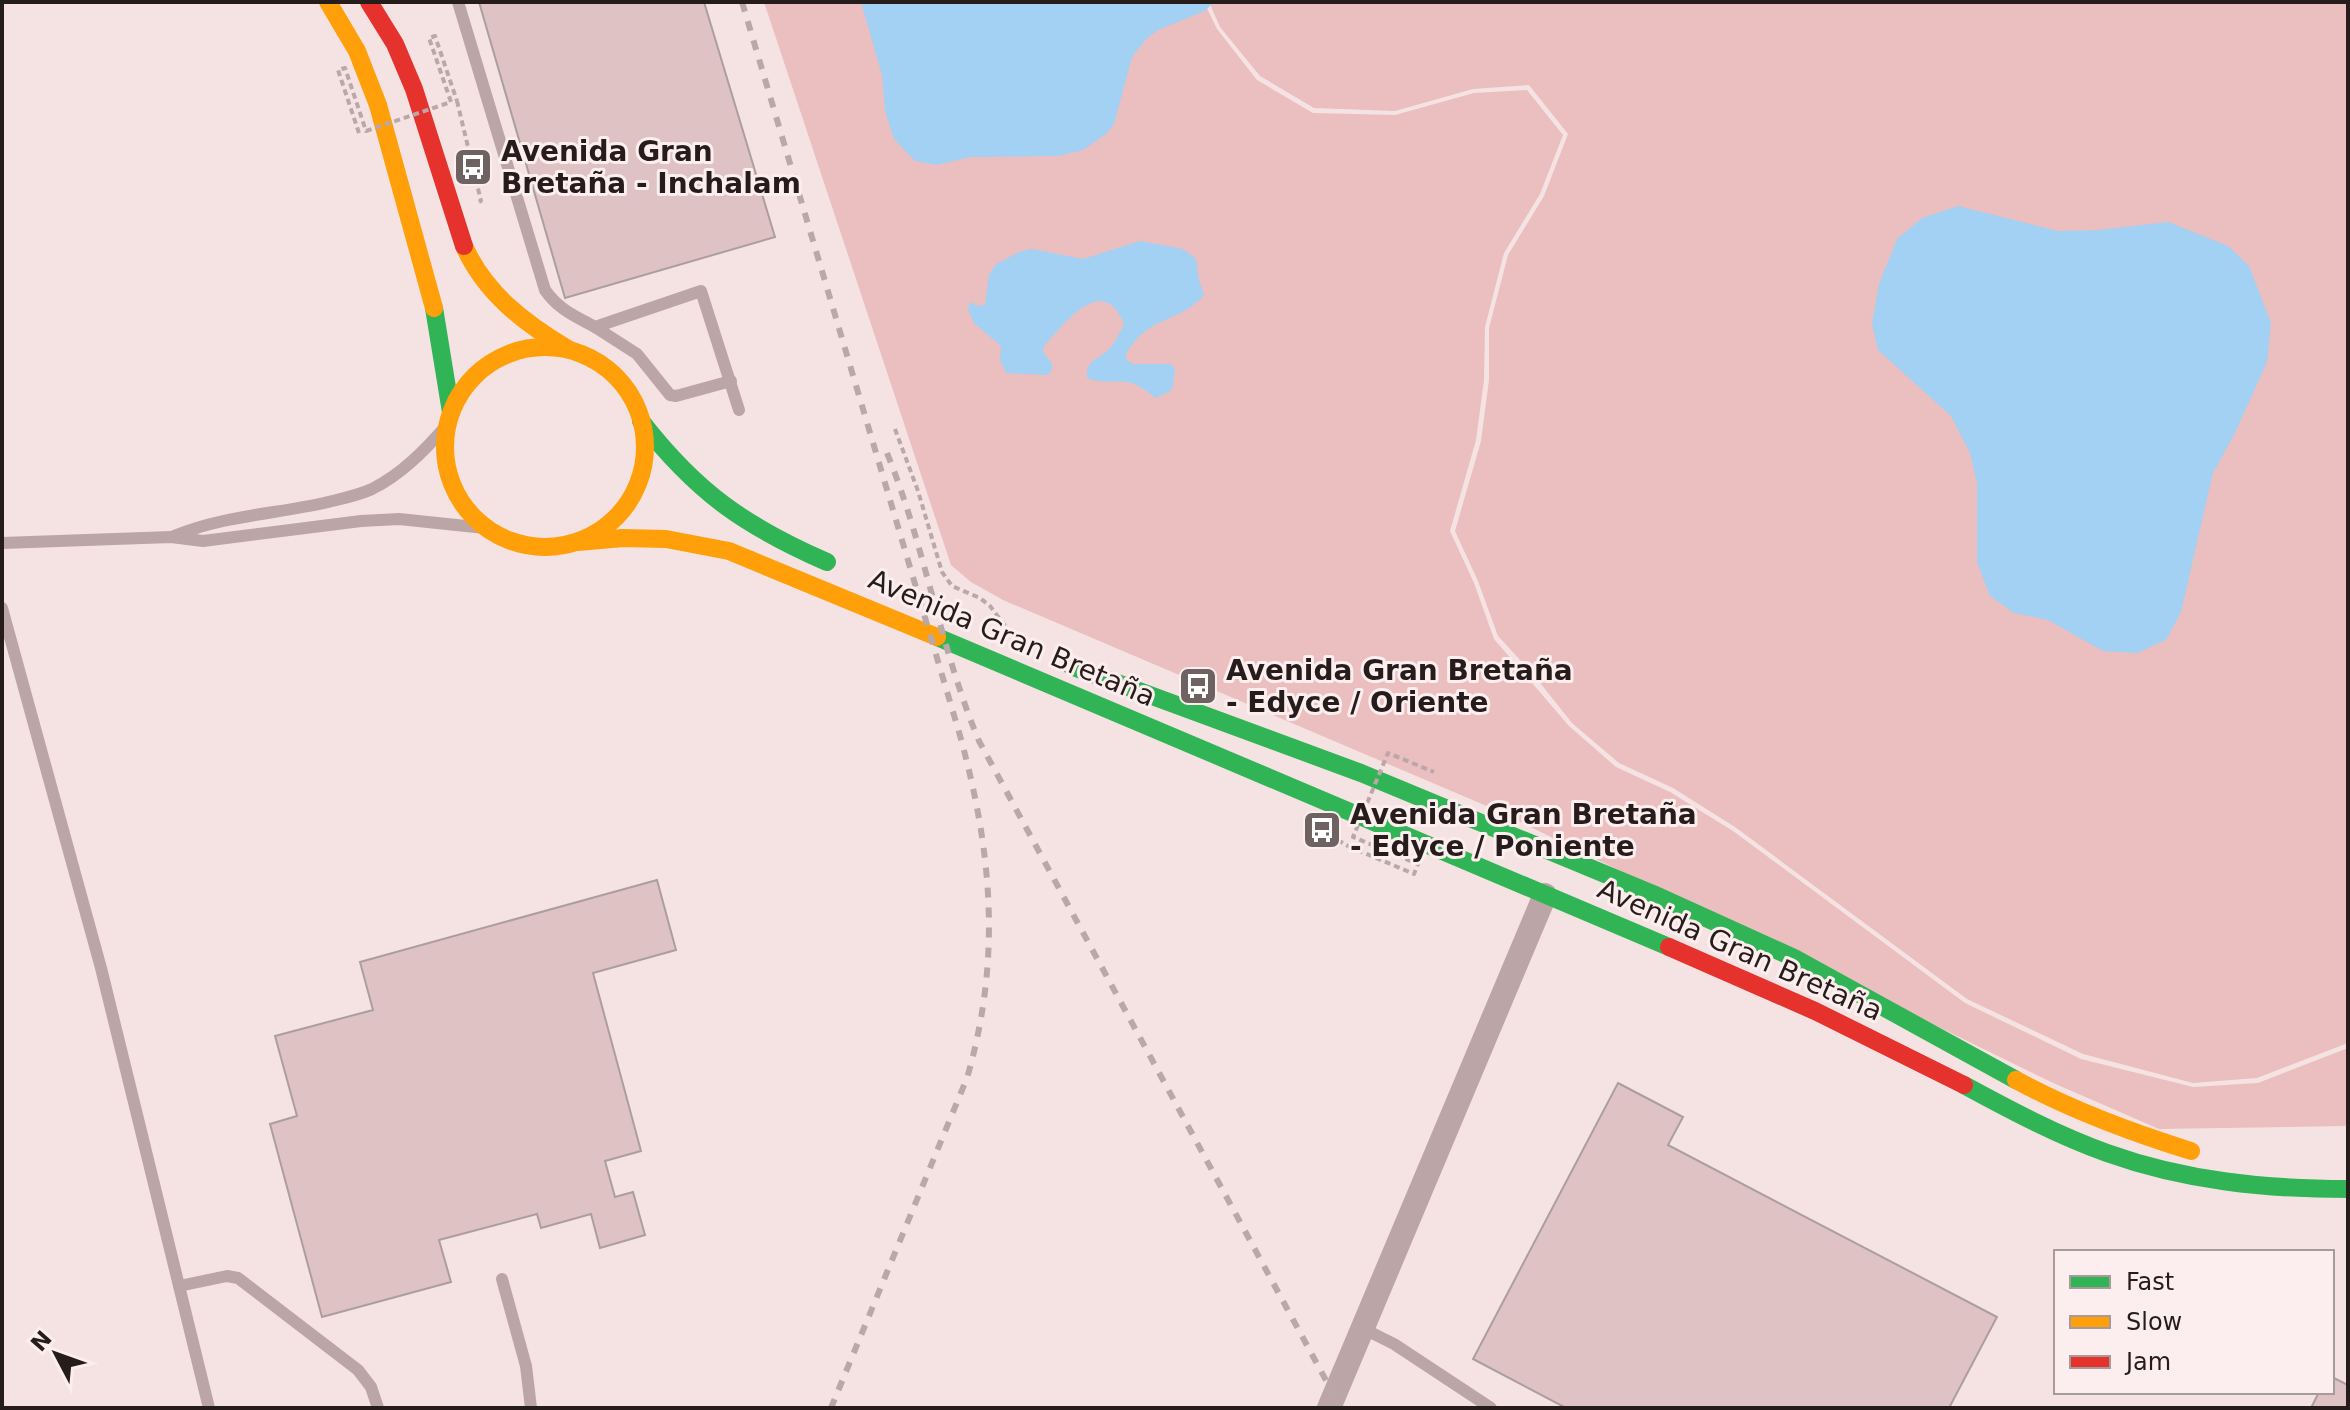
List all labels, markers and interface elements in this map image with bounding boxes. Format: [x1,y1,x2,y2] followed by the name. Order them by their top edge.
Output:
[501,135,801,200] place label: Avenida Gran Bretaña - Inchalam
[452,146,494,188] bus stop icon: Avenida Gran Bretaña - Inchalam
[864,563,1160,713] street label: Avenida Gran Bretaña
[1226,654,1573,719] place label: Avenida Gran Bretaña - Edyce / Oriente
[1177,665,1219,707] bus stop icon: Avenida Gran Bretaña - Edyce / Oriente
[1350,798,1697,863] place label: Avenida Gran Bretaña - Edyce / Poniente
[1301,809,1343,851] bus stop icon: Avenida Gran Bretaña - Edyce / Poniente
[1593,872,1887,1028] street label: Avenida Gran Bretaña
[2054,1250,2334,1394] legend
[2126,1268,2174,1296] text: Fast
[2126,1308,2182,1336] text: Slow
[16,1314,96,1394] north arrow
[26,1326,57,1356] text: N
[2124,1348,2171,1376] text: Jam

